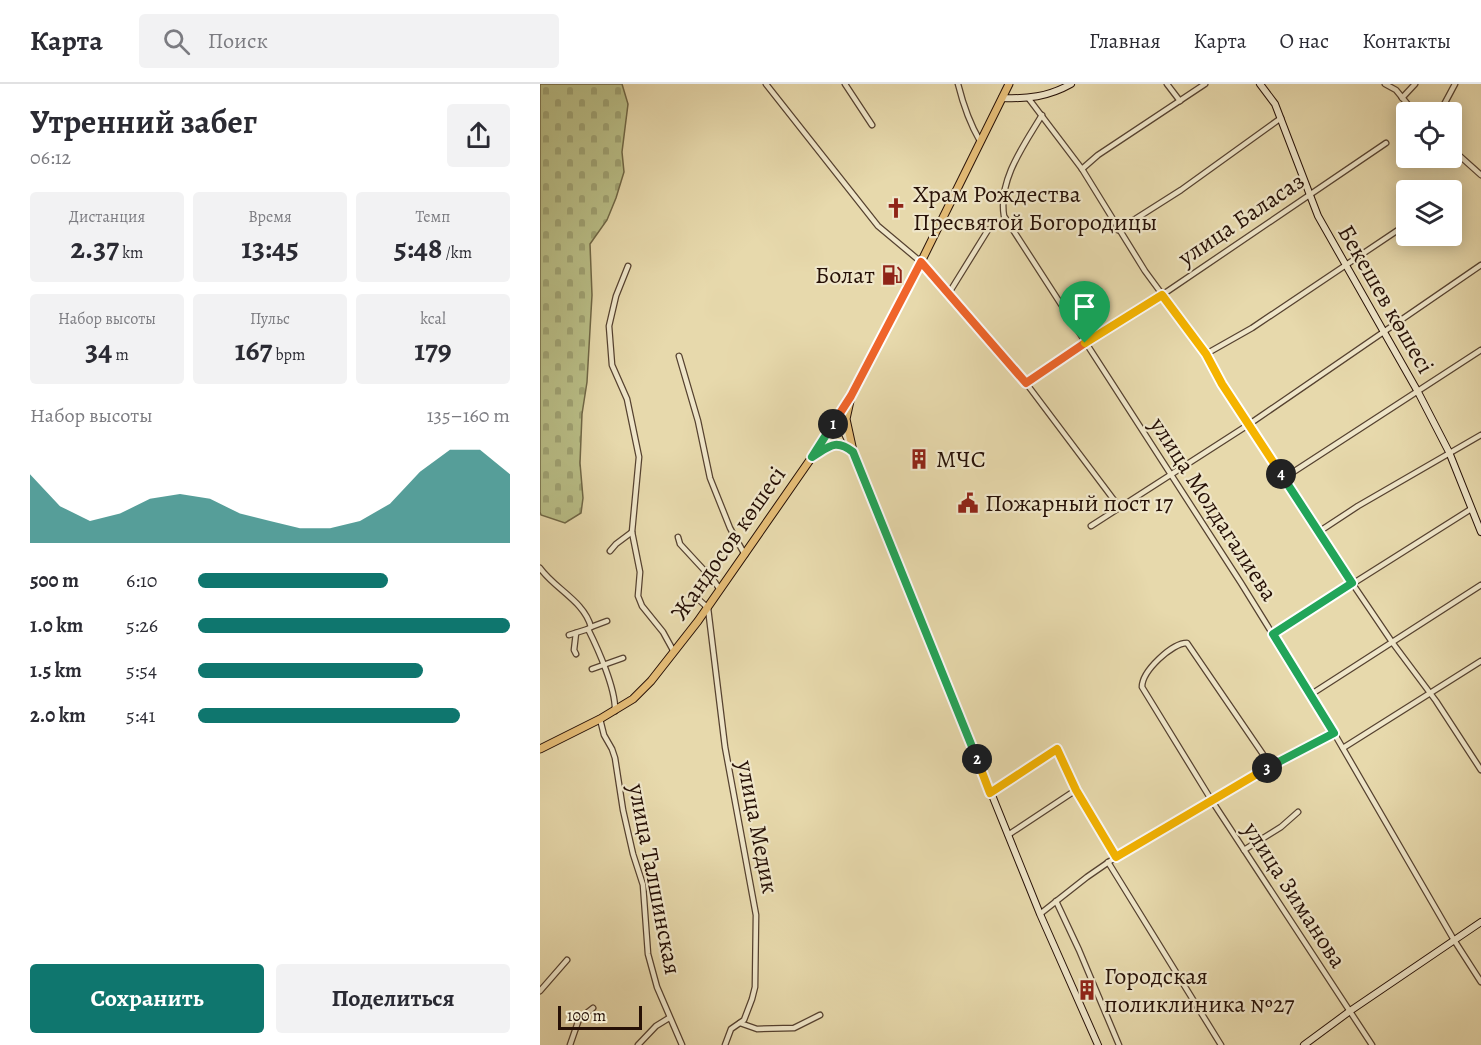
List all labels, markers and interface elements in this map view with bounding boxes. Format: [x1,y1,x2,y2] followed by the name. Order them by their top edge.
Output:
[139,14,559,68] search box
[30,22,103,60] text: Карта
[160,25,193,58] icon: search
[208,26,268,56] text: Поиск
[1089,27,1161,55] text: Главная
[1194,27,1246,55] text: Карта
[1279,27,1329,55] text: О нас
[1362,27,1451,55] text: Контакты
[30,99,257,144] text: Утренний забег
[1396,102,1462,246] map controls
[1396,102,1462,168] button: locate
[447,104,510,167] button: share
[30,144,71,171] text: 06:12
[1171,165,1310,274] street label: улица Баласаз
[913,178,1157,238] place label: Храм Рождества Пресвятой Богородицы
[1396,180,1462,246] button: layers
[884,196,908,220] church icon: Храм Рождества Пресвятой Богородицы
[69,206,145,228] text: Дистанция
[248,206,292,228] text: Время
[416,206,450,228] text: Темп
[1330,219,1442,379] street label: Бекешев көшесі
[71,228,119,268] text: 2.37
[241,228,299,268] text: 13:45
[394,228,442,268] text: 5:48
[119,242,143,264] text: km
[442,242,472,264] text: /km
[815,259,875,291] place label: Болат
[880,263,904,287] fuel station icon: Болат
[1059,281,1110,343] pin
[1068,290,1101,323] icon: arrive
[58,308,156,330] text: Набор высоты
[250,308,290,330] text: Пульс
[420,308,446,330] text: kcal
[85,330,112,370] text: 34
[235,330,272,370] text: 167
[414,330,452,370] text: 179
[112,344,129,366] text: m
[272,344,305,366] text: bpm
[30,402,153,429] text: Набор высоты
[427,402,510,429] text: 135–160 m
[818,409,848,439] pin: 1
[1142,410,1285,607] street label: улица Молдагалиева
[830,413,836,435] text: 1
[936,443,986,475] place label: МЧС
[907,447,931,471] building icon: МЧС
[1266,459,1296,489] pin: 4
[663,460,793,626] street label: Жандосов көшесі
[1277,463,1285,485] text: 4
[985,487,1174,519] place label: Пожарный пост 17
[956,491,980,515] public building icon: Пожарный пост 17
[30,567,79,594] text: 500 m
[126,567,158,594] text: 6:10
[30,612,83,639] text: 1.0 km
[126,612,158,639] text: 5:26
[30,657,82,684] text: 1.5 km
[126,657,157,684] text: 5:54
[30,702,86,729] text: 2.0 km
[126,702,155,729] text: 5:41
[962,744,992,774] pin: 2
[973,748,981,770] text: 2
[1252,753,1282,783] pin: 3
[729,757,787,896] street label: улица Медик
[1264,757,1270,779] text: 3
[621,780,689,977] street label: улица Талшинская
[1235,815,1354,974] street label: улица Зиманова
[1104,960,1295,1020] place label: Городская поликлиника №27
[30,964,264,1033] button: Сохранить
[276,964,510,1033] button: Поделиться
[1075,978,1099,1002] building icon: Городская поликлиника №27
[558,1003,642,1030] scale bar
[567,1005,606,1027] text: 100 m

